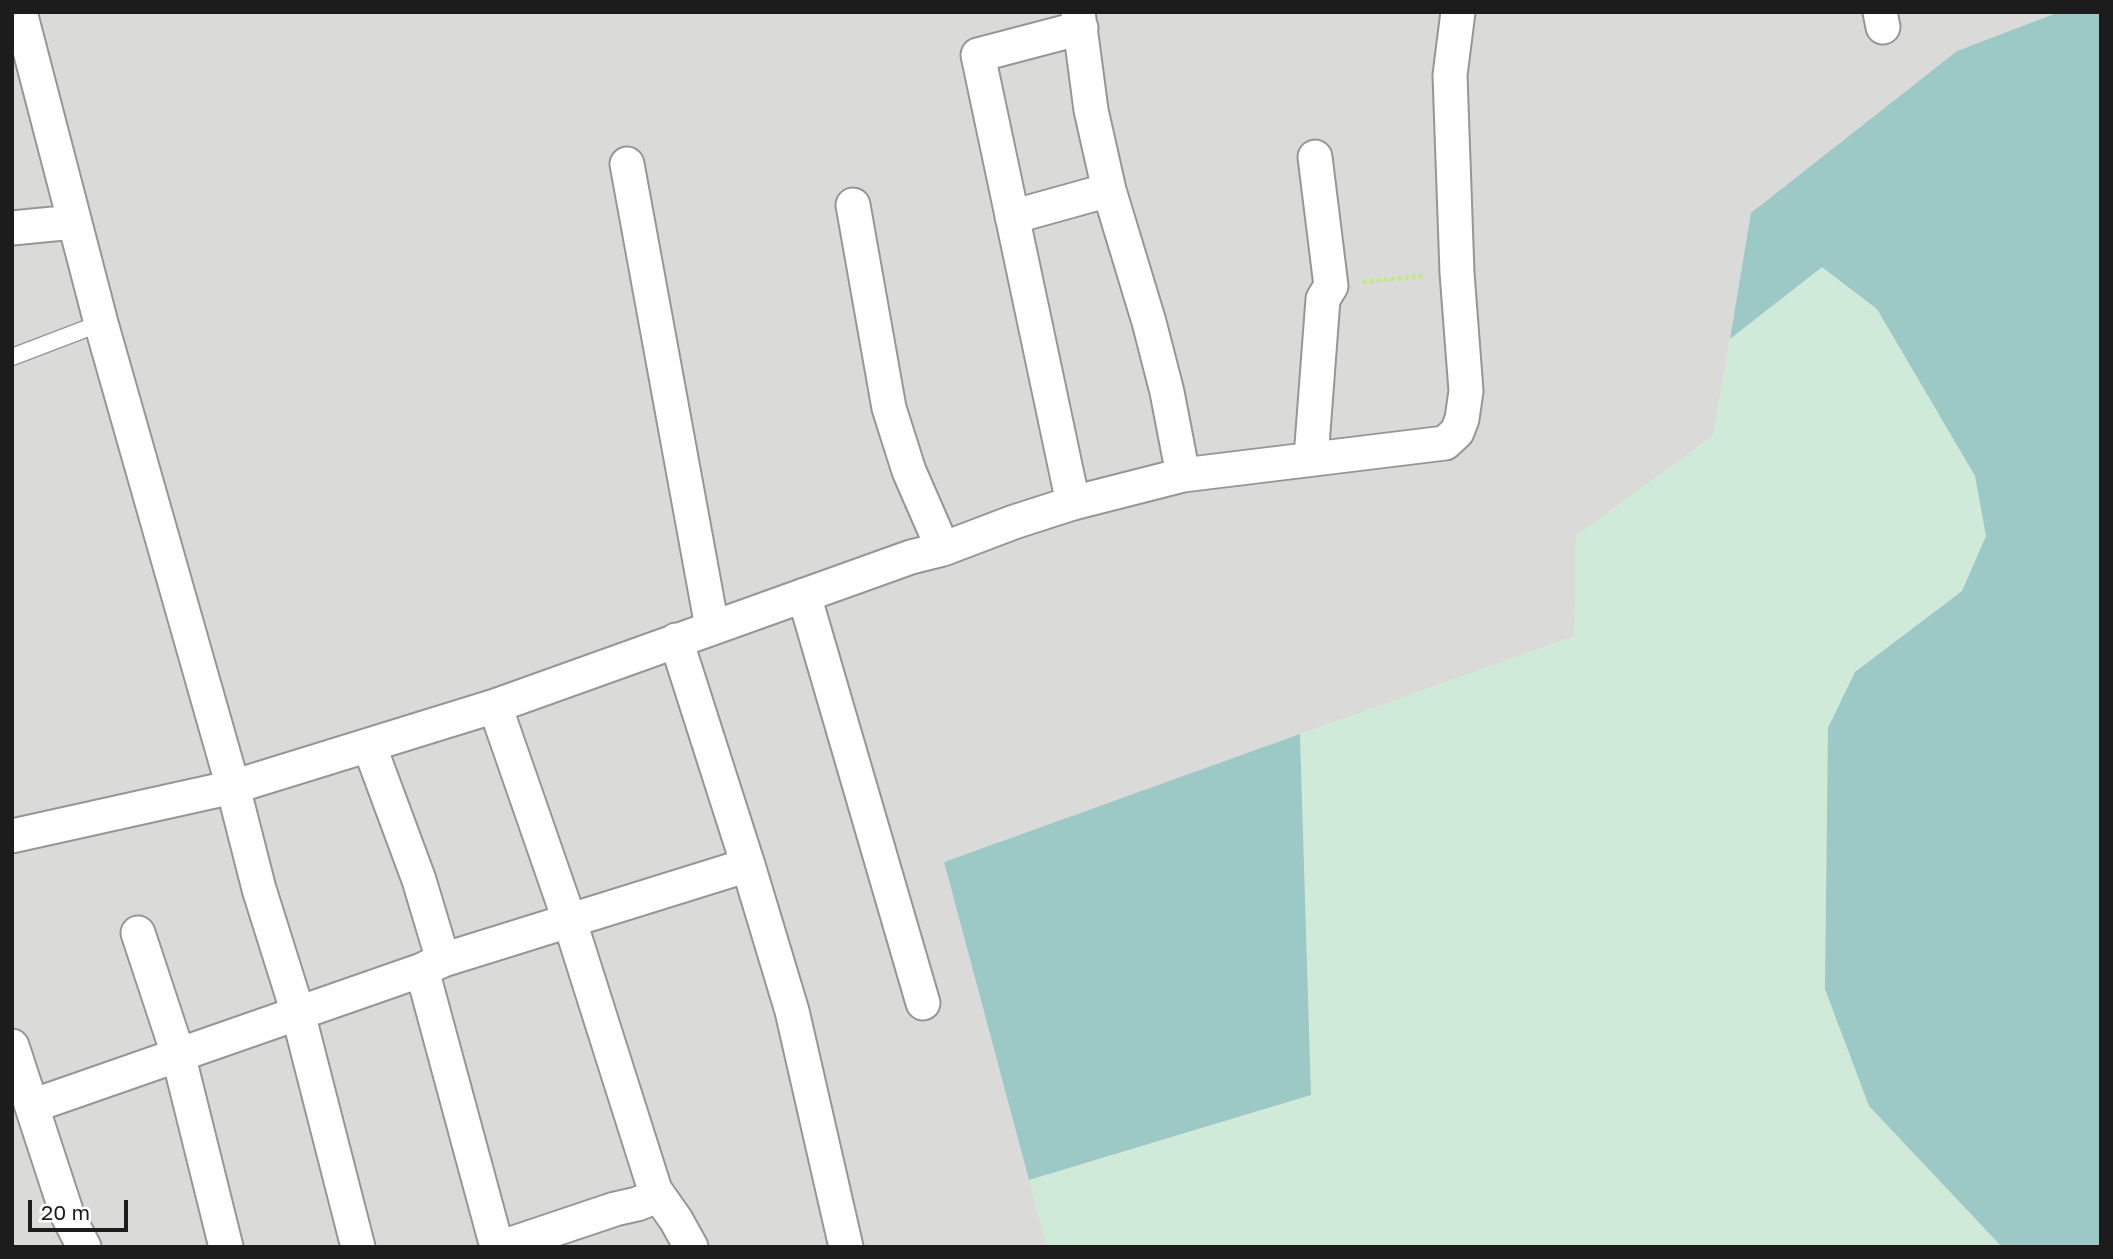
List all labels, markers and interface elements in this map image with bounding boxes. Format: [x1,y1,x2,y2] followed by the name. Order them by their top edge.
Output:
[32,1186,131,1230] scale bar
[41,1199,90,1225] text: 20 m

